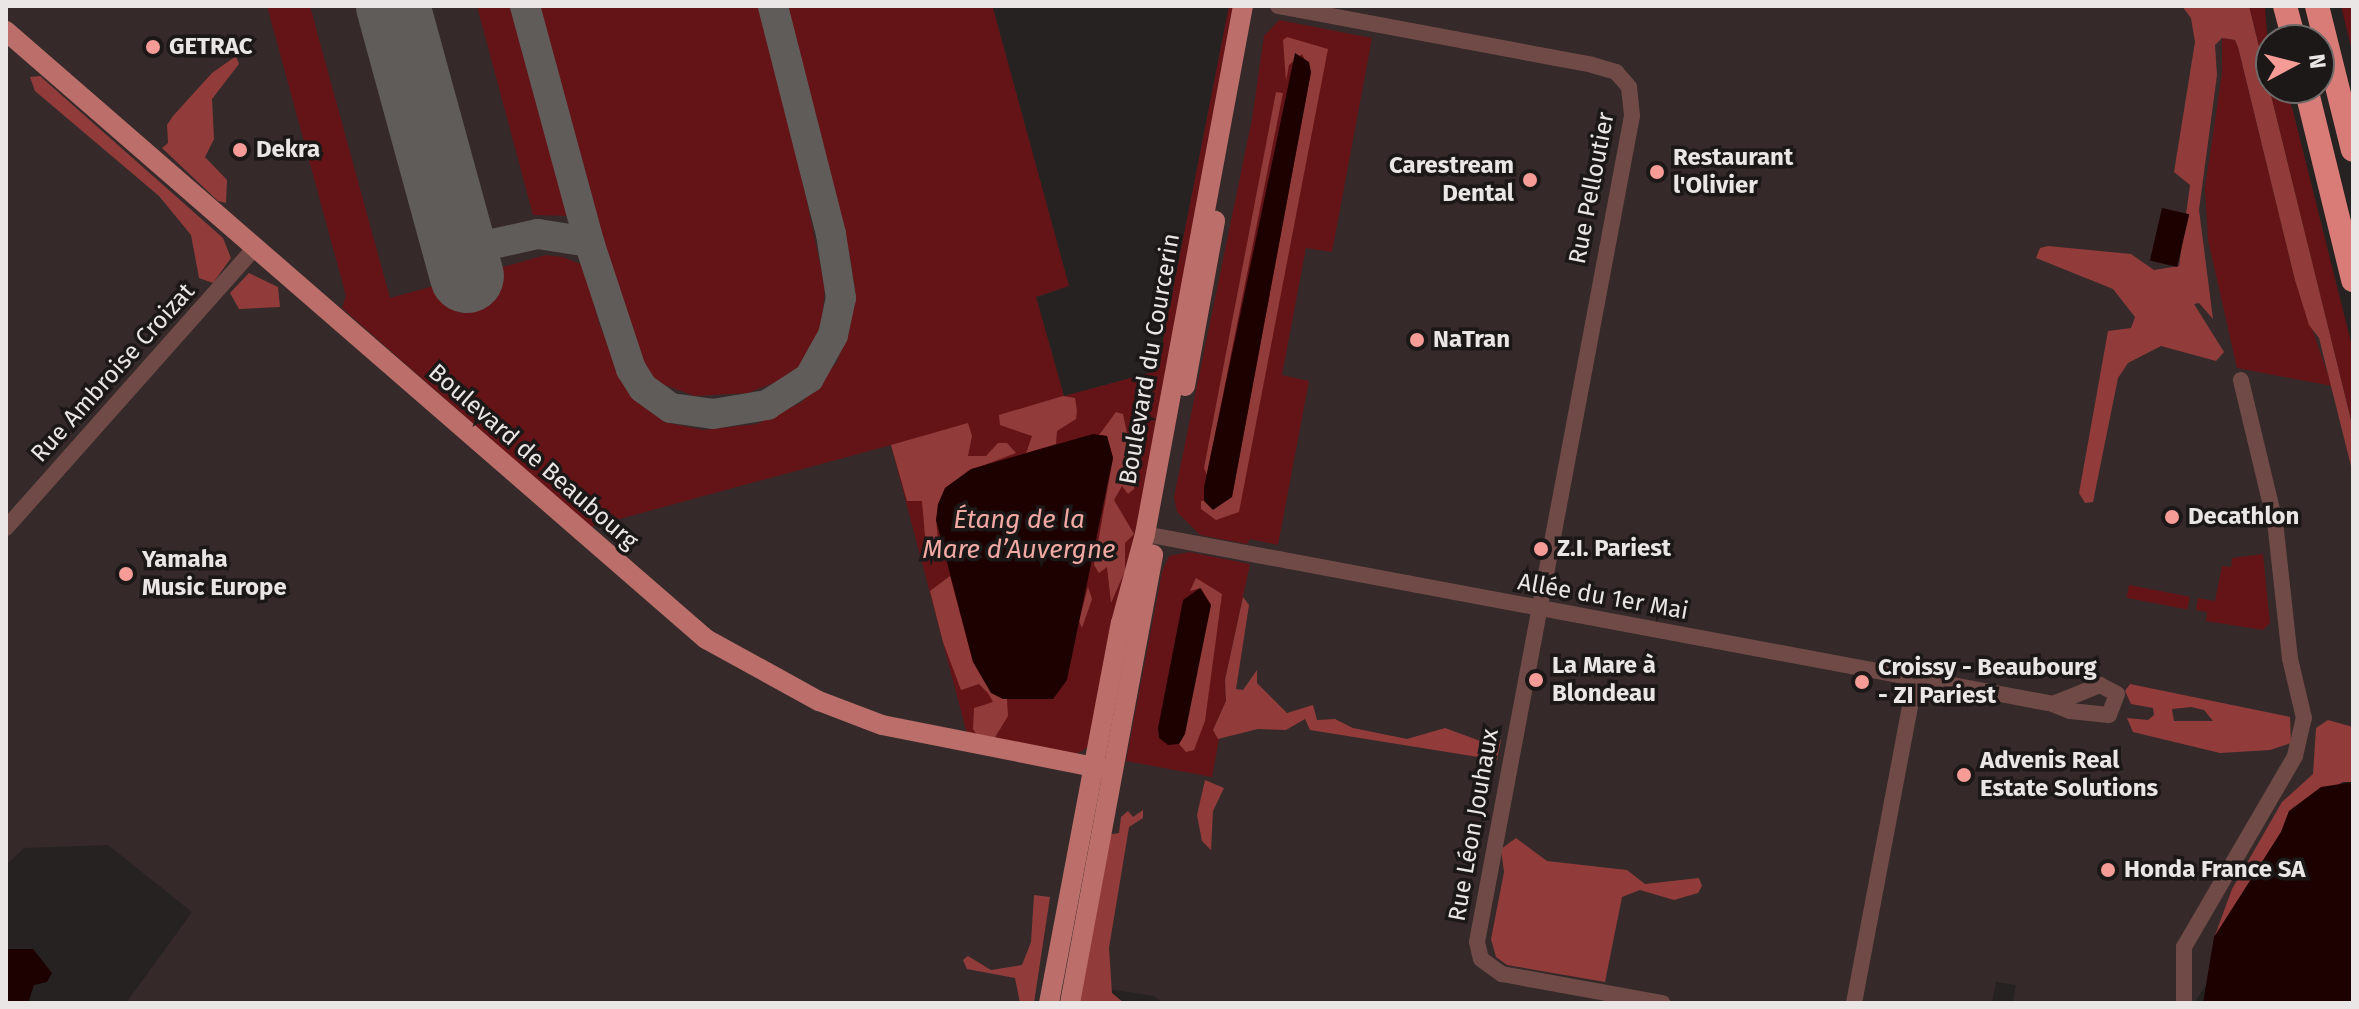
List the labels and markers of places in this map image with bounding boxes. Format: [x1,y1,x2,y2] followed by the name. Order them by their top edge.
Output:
[169,33,253,61] place label: GETRAC
[144,38,162,56] marker: GETRAC
[256,136,320,164] place label: Dekra
[231,141,249,159] marker: Dekra
[1673,144,1793,200] place label: Restaurant l'Olivier
[1389,152,1514,208] place label: Carestream Dental
[1648,163,1666,181] marker: Restaurant l'Olivier
[1521,171,1539,189] marker: Carestream Dental
[1433,326,1510,354] place label: NaTran
[1408,331,1426,349] marker: NaTran
[2188,503,2299,531] place label: Decathlon
[2163,508,2181,526] marker: Decathlon
[1557,535,1671,563] place label: Z.I. Pariest
[1532,540,1550,558] marker: Z.I. Pariest
[142,546,287,602] place label: Yamaha Music Europe
[117,565,135,583] marker: Yamaha Music Europe
[1552,652,1656,708] place label: La Mare à Blondeau
[1878,654,2097,710] place label: Croissy - Beaubourg - ZI Pariest
[1527,671,1545,689] marker: La Mare à Blondeau
[1853,673,1871,691] marker: Croissy - Beaubourg - ZI Pariest
[1980,747,2158,803] place label: Advenis Real Estate Solutions
[1955,766,1973,784] marker: Advenis Real Estate Solutions
[2124,856,2305,884] place label: Honda France SA
[2099,861,2117,879] marker: Honda France SA

